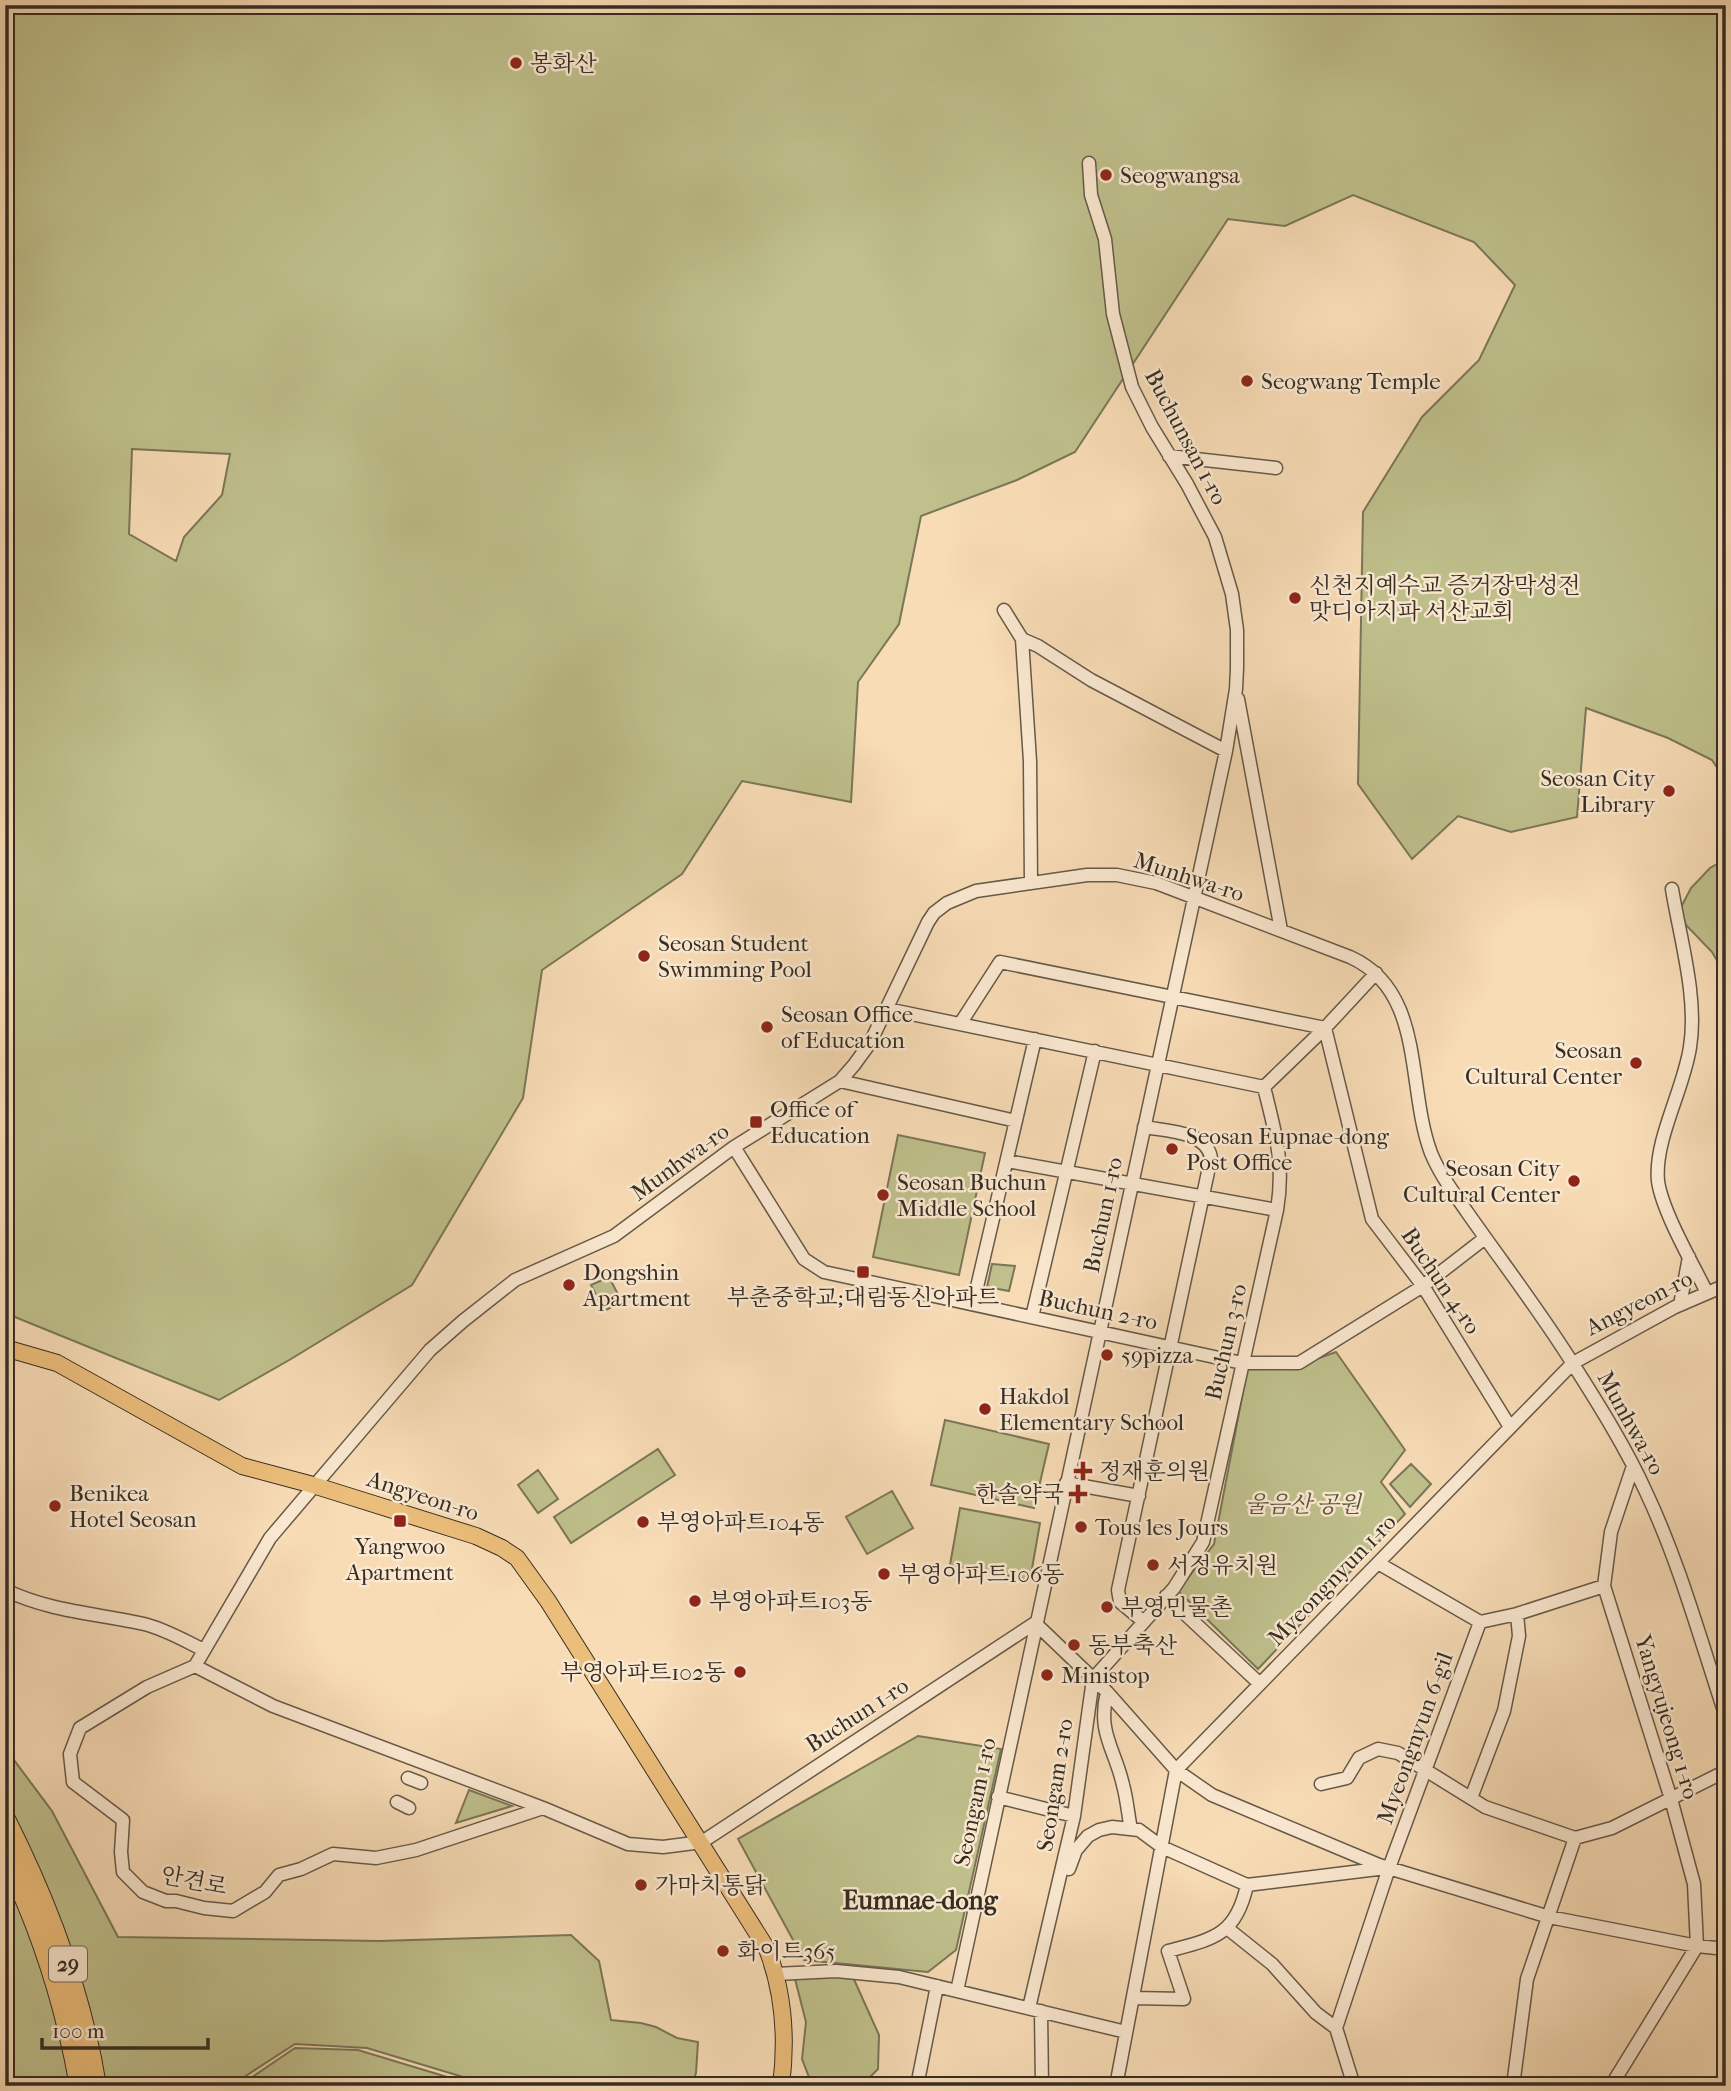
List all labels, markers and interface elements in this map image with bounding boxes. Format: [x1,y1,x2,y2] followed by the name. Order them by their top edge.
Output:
[530,50,597,77] place label: 봉화산
[508,55,524,71] marker: 봉화산
[1120,162,1240,189] place label: Seogwangsa
[1098,167,1114,183] marker: Seogwangsa
[1139,365,1233,509] street label: Buchunsan 1-ro
[1261,368,1441,395] place label: Seogwang Temple
[1239,373,1255,389] marker: Seogwang Temple
[1309,572,1581,625] place label: 신천지예수교 증거장막성전 맛디아지파 서산교회
[1287,590,1303,606] marker: 신천지예수교 증거장막성전 맛디아지파 서산교회
[1540,765,1656,818] place label: Seosan City Library
[1661,783,1677,799] marker: Seosan City Library
[1130,846,1248,908] street label: Munhwa-ro
[658,930,813,983] place label: Seosan Student Swimming Pool
[636,948,652,964] marker: Seosan Student Swimming Pool
[781,1001,913,1054] place label: Seosan Office of Education
[759,1019,775,1035] marker: Seosan Office of Education
[1465,1037,1623,1090] place label: Seosan Cultural Center
[1628,1055,1644,1071] marker: Seosan Cultural Center
[770,1096,871,1149] place label: Office of Education
[748,1114,764,1130] marker: Office of Education
[626,1117,734,1207] street label: Munhwa-ro
[1186,1123,1389,1176] place label: Seosan Eupnae-dong Post Office
[1164,1141,1180,1157] marker: Seosan Eupnae-dong Post Office
[1078,1155,1128,1275] street label: Buchun 1-ro
[1403,1155,1561,1208] place label: Seosan City Cultural Center
[897,1169,1047,1222] place label: Seosan Buchun Middle School
[1566,1173,1582,1189] marker: Seosan City Cultural Center
[875,1187,891,1203] marker: Seosan Buchun Middle School
[1396,1223,1486,1339] street label: Buchun 4-ro
[582,1259,691,1312] place label: Dongshin Apartment
[855,1264,871,1280] marker: 부춘중학교;대림동신아파트
[1580,1265,1697,1342] street label: Angyeon-ro
[561,1277,577,1293] marker: Dongshin Apartment
[1200,1281,1252,1403] street label: Buchun 3-ro
[727,1284,999,1311] place label: 부춘중학교;대림동신아파트
[1036,1284,1160,1336] street label: Buchun 2-ro
[1121,1342,1194,1369] place label: 59pizza
[1099,1347,1115,1363] marker: 59pizza
[1591,1366,1671,1480] street label: Munhwa-ro
[999,1383,1185,1436] place label: Hakdol Elementary School
[977,1401,993,1417] marker: Hakdol Elementary School
[1099,1458,1210,1485] place label: 정재훈의원
[1073,1461,1093,1481] marker: 정재훈의원
[363,1465,482,1527] street label: Angyeon-ro
[69,1480,197,1533] place label: Benikea Hotel Seosan
[975,1481,1064,1508] place label: 한솔약국
[1070,1486,1086,1502] marker: 한솔약국
[1245,1491,1363,1518] park label: 울음산 공원
[47,1498,63,1514] marker: Benikea Hotel Seosan
[657,1509,824,1536] place label: 부영아파트104동
[1262,1509,1402,1651] street label: Myeongnyun 1-ro
[392,1513,408,1529] marker: Yangwoo Apartment
[635,1514,651,1530] marker: 부영아파트104동
[1095,1514,1228,1541] place label: Tous les Jours
[1073,1519,1089,1535] marker: Tous les Jours
[345,1533,454,1586] place label: Yangwoo Apartment
[1167,1552,1278,1579] place label: 서정유치원
[1145,1557,1161,1573] marker: 서정유치원
[898,1561,1065,1588] place label: 부영아파트106동
[876,1566,892,1582] marker: 부영아파트106동
[709,1588,873,1615] place label: 부영아파트103동
[687,1593,703,1609] marker: 부영아파트103동
[1121,1594,1233,1621] place label: 부영민물촌
[1099,1599,1115,1615] marker: 부영민물촌
[1629,1631,1705,1802] street label: Yangyujeong 1-ro
[1088,1632,1178,1659] place label: 동부축산
[1066,1637,1082,1653] marker: 동부축산
[1371,1648,1459,1828] street label: Myeongnyun 6-gil
[560,1659,726,1686] place label: 부영아파트102동
[1061,1662,1150,1689] place label: Ministop
[732,1664,748,1680] marker: 부영아파트102동
[1039,1667,1055,1683] marker: Ministop
[800,1672,914,1758] street label: Buchun 1-ro
[1031,1717,1079,1853] street label: Seongam 2-ro
[948,1735,1002,1869] street label: Seongam 1-ro
[159,1861,229,1901] street label: 안견로
[655,1872,767,1899] place label: 가마치통닭
[633,1877,649,1893] marker: 가마치통닭
[842,1885,999,1916] district label: Eumnae-dong
[737,1938,836,1965] place label: 화이트365
[715,1943,731,1959] marker: 화이트365
[49,1946,87,1982] road number: 29
[42,2007,208,2051] scale bar
[52,2019,105,2043] text: 100 m

